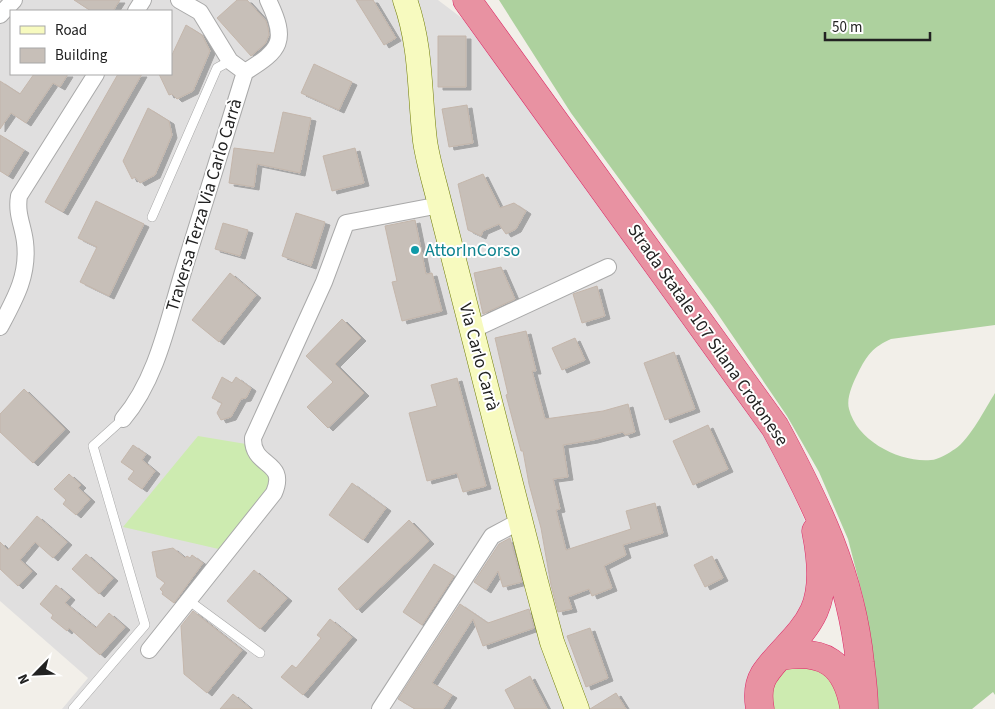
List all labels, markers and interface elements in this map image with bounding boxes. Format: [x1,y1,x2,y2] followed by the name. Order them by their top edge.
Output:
[10,10,172,75] legend
[825,10,930,42] scale bar
[832,17,862,38] text: 50 m
[55,20,87,41] text: Road
[55,45,108,66] text: Building
[160,96,248,314] street label: Traversa Terza Via Carlo Carrà
[622,219,794,451] street label: Strada Statale 107 Silana Crotonese
[425,238,520,263] place label: AttorInCorso
[409,244,421,256] marker: AttorInCorso
[453,300,505,414] street label: Via Carlo Carrà
[10,649,60,699] north arrow
[13,671,35,687] text: N

